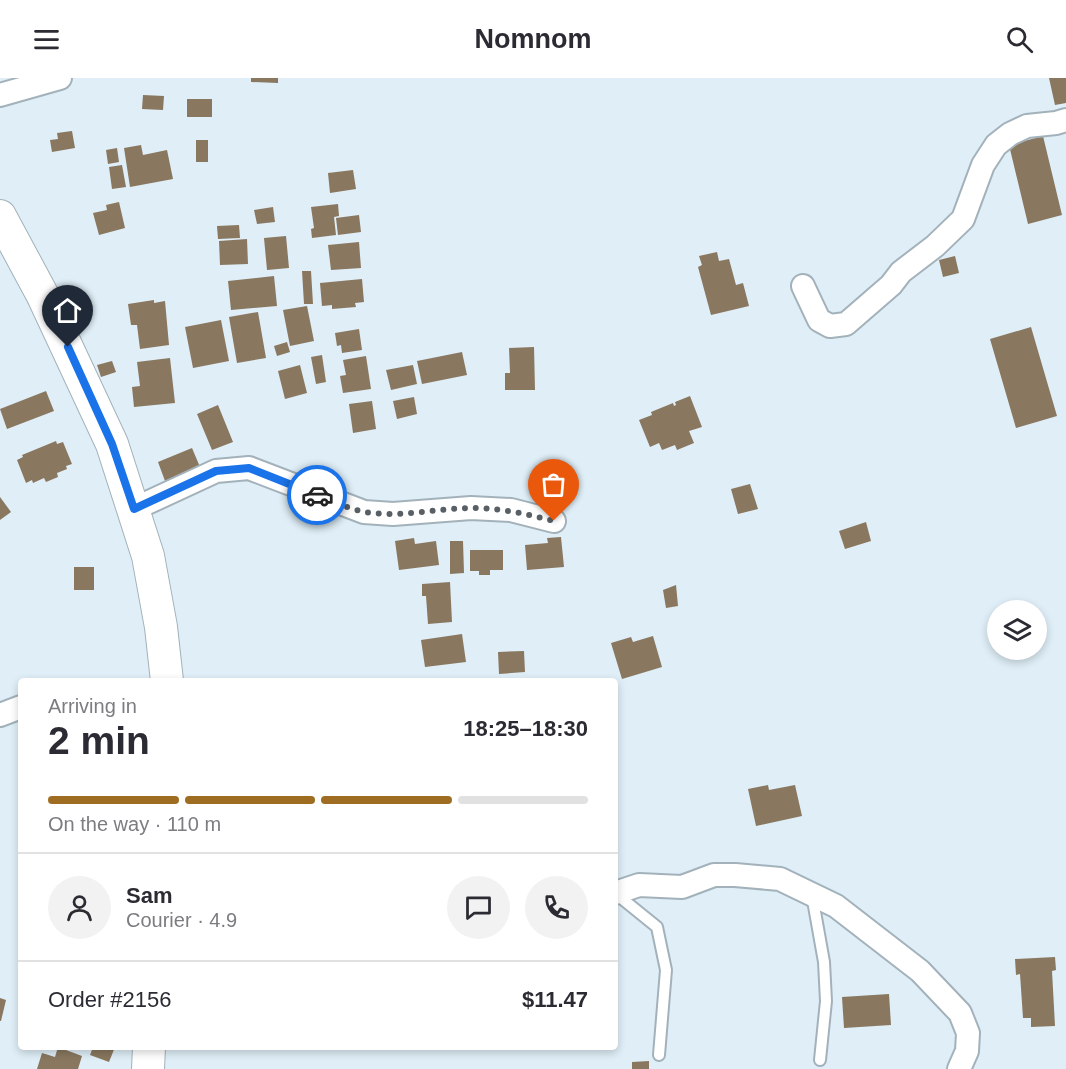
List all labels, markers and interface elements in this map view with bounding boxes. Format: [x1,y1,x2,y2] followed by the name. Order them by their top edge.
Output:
[30,23,63,56] icon: menu
[1003,23,1036,56] icon: search
[475,24,592,54] text: Nomnom
[42,285,93,347] pin
[51,294,84,327] icon: home
[528,459,579,521] pin
[287,465,347,525] courier
[537,468,570,501] icon: bag
[301,479,334,512] icon: car
[987,600,1047,660] map controls
[987,600,1047,660] button: layers
[48,695,137,717] text: Arriving in
[463,716,588,741] text: 18:25–18:30
[48,719,150,762] text: 2 min
[48,813,221,835] text: On the way · 110 m
[48,876,111,939] button: person
[447,876,510,939] button: chat
[525,876,588,939] button: phone
[126,883,172,908] text: Sam
[126,909,237,931] text: Courier · 4.9
[48,987,172,1012] text: Order #2156
[522,987,588,1012] text: $11.47

